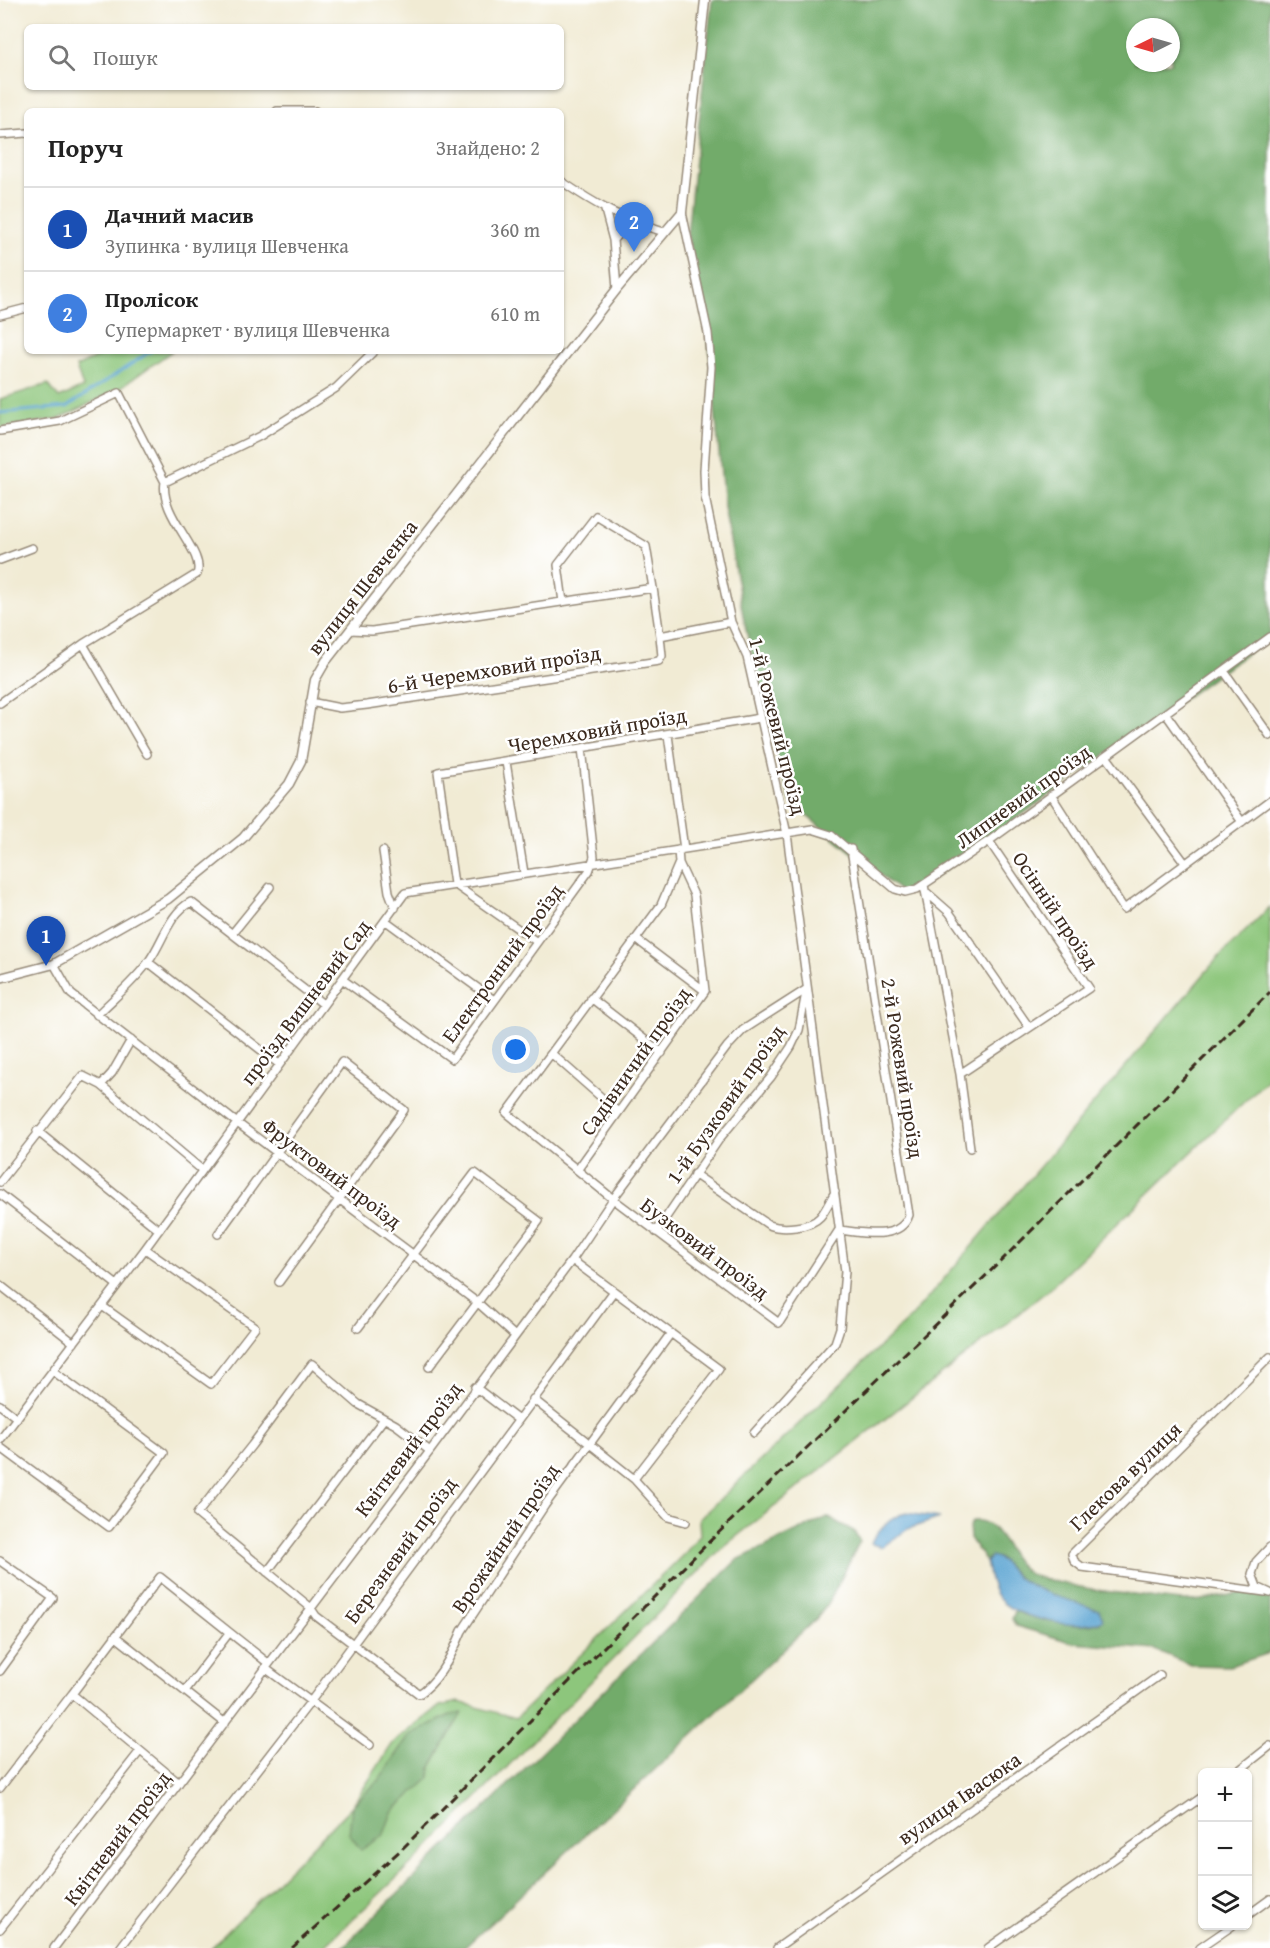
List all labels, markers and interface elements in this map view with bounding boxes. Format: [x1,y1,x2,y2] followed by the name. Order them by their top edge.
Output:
[1126,18,1180,72] north arrow
[24,24,564,90] search box
[45,41,78,74] icon: search
[93,41,158,73] text: Пошук
[48,128,123,167] text: Поруч
[436,133,540,162] text: Знайдено: 2
[105,199,254,231] text: Дачний масив
[614,202,654,252] pin: 2
[62,215,73,244] text: 1
[490,215,540,244] text: 360 m
[105,231,349,260] text: Зупинка · вулиця Шевченка
[105,283,198,315] text: Пролісок
[62,299,73,328] text: 2
[490,299,540,328] text: 610 m
[105,315,390,344] text: Супермаркет · вулиця Шевченка
[299,513,425,661] street label: вулиця Шевченка
[741,634,815,819] street label: 1-й Рожевий проїзд
[385,637,603,701] street label: 6-й Черемховий проїзд
[505,699,689,761] street label: Черемховий проїзд
[949,736,1097,856] street label: Липневий проїзд
[1005,845,1107,976] street label: Осінній проїзд
[434,877,571,1049] street label: Електронний проїзд
[232,912,378,1091] street label: проїзд Вишневий Сад
[26,916,66,966] pin: 1
[873,976,933,1161] street label: 2-й Рожевий проїзд
[572,980,698,1142] street label: Садівничий проїзд
[658,1017,792,1190] street label: 1-й Бузковий проїзд
[501,1035,530,1064] your location
[256,1110,409,1236] street label: Фруктовий проїзд
[634,1189,776,1307] street label: Бузковий проїзд
[347,1375,469,1523] street label: Квітневий проїзд
[1062,1414,1188,1538] street label: Глекова вулиця
[443,1457,567,1619] street label: Врожайний проїзд
[336,1470,464,1630] street label: Березневий проїзд
[891,1744,1027,1852] street label: вулиця Івасюка
[56,1764,178,1912] street label: Квітневий проїзд
[1198,1768,1252,1930] map controls
[1198,1768,1252,1822] button: +
[1198,1822,1252,1876] button: −
[1198,1876,1252,1930] button: layers

